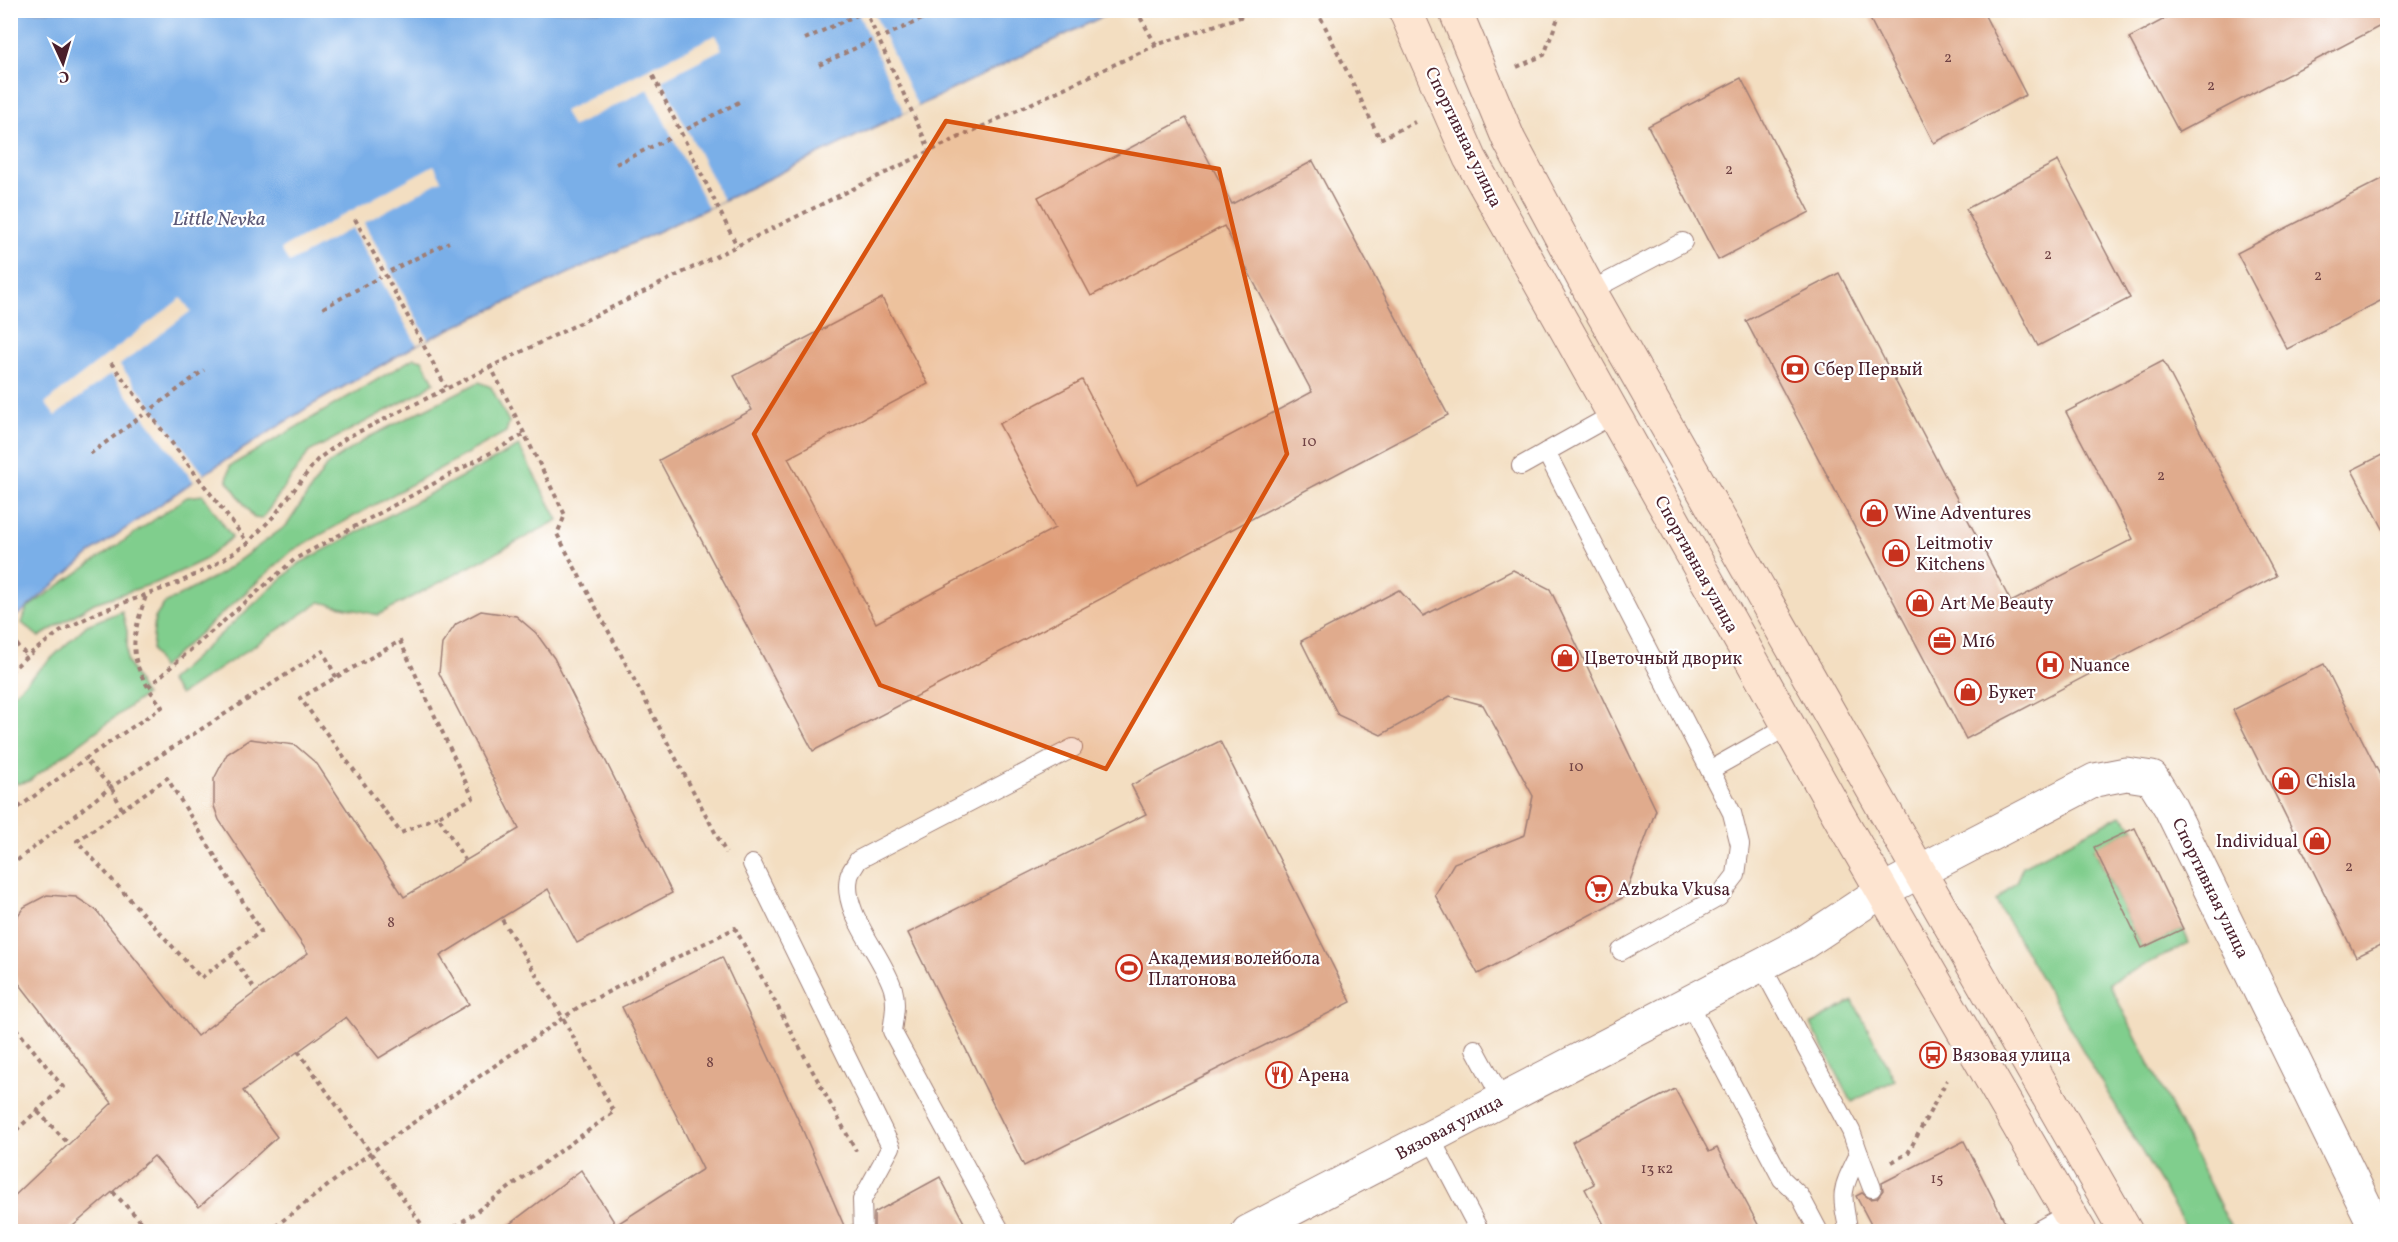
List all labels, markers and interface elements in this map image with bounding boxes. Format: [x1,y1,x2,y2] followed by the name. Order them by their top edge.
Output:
[33,33,93,93] north arrow
[1944,48,1952,69] house number: 2
[1418,63,1508,212] street label: Спортивная улица
[58,65,70,87] text: С
[2207,76,2215,97] house number: 2
[1725,160,1733,181] house number: 2
[172,206,266,234] water label: Little Nevka
[2044,245,2052,266] house number: 2
[2314,266,2322,287] house number: 2
[1780,354,1810,384] bank icon: Сбер Первый
[1814,358,1923,383] place label: Сбер Первый
[1302,432,1316,453] house number: 10
[2157,466,2165,487] house number: 2
[1648,491,1744,638] street label: Спортивная улица
[1859,498,1889,528] shop icon: Wine Adventures
[1894,502,2031,527] place label: Wine Adventures
[1916,532,1994,578] place label: Leitmotiv Kitchens
[1881,538,1911,568] shop icon: Leitmotiv Kitchens
[1905,588,1935,618] shop icon: Art Me Beauty
[1940,592,2054,617] place label: Art Me Beauty
[1927,626,1957,656] office icon: M16
[1962,630,1995,655] place label: M16
[1550,643,1580,673] shop icon: Цветочный дворик
[1584,647,1742,672] place label: Цветочный дворик
[2035,650,2065,680] hospital icon: Nuance
[2070,654,2130,679] place label: Nuance
[1953,677,1983,707] shop icon: Букет
[1988,681,2036,706] place label: Букет
[1569,757,1583,778] house number: 10
[2271,766,2301,796] shop icon: Chisla
[2306,770,2356,795] place label: Chisla
[2165,814,2255,963] street label: Спортивная улица
[2302,826,2332,856] shop icon: Individual
[2216,830,2298,855] place label: Individual
[2345,857,2353,878] house number: 2
[1584,874,1614,904] supermarket icon: Azbuka Vkusa
[1618,878,1730,903] place label: Azbuka Vkusa
[387,913,395,934] house number: 8
[1148,947,1320,993] place label: Академия волейбола Платонова
[1114,953,1144,983] sports icon: Академия волейбола Платонова
[1918,1040,1948,1070] bus stop icon: Вязовая улица
[1952,1044,2071,1069] place label: Вязовая улица
[706,1053,714,1074] house number: 8
[1264,1060,1294,1090] restaurant icon: Арена
[1298,1064,1349,1089] place label: Арена
[1391,1089,1508,1167] street label: Вязовая улица
[1641,1159,1673,1180] house number: 13 к2
[1930,1169,1944,1190] house number: 15

